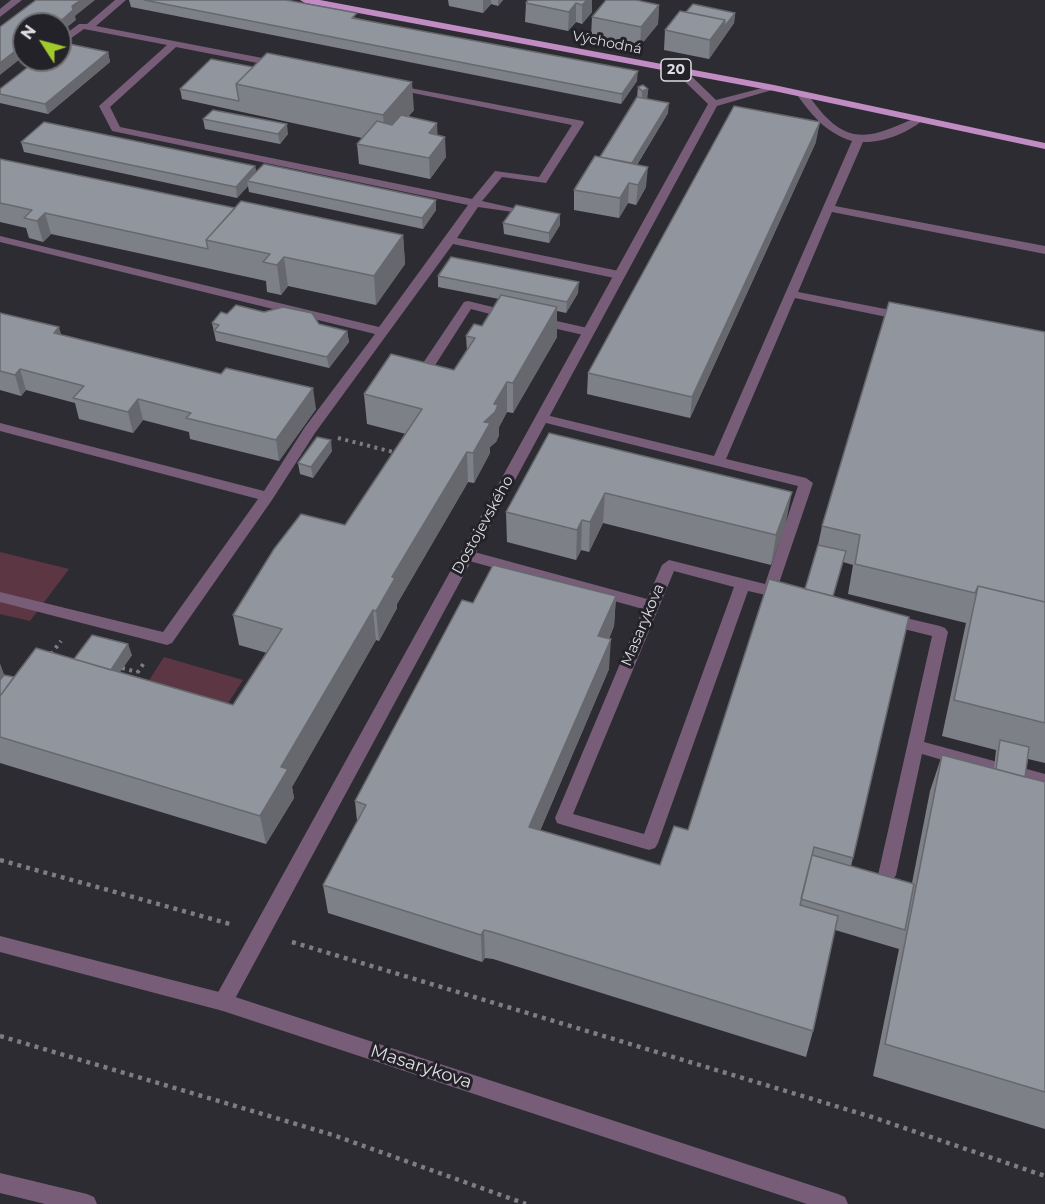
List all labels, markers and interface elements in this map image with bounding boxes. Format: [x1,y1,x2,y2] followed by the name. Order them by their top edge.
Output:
[12,12,72,72] north arrow
[17,21,40,43] text: N
[571,28,643,58] street label: Východná
[661,59,691,81] road number: 20
[448,473,518,577] street label: Dostojevského
[618,581,668,669] street label: Masarykova
[367,1040,475,1094] street label: Masarykova

